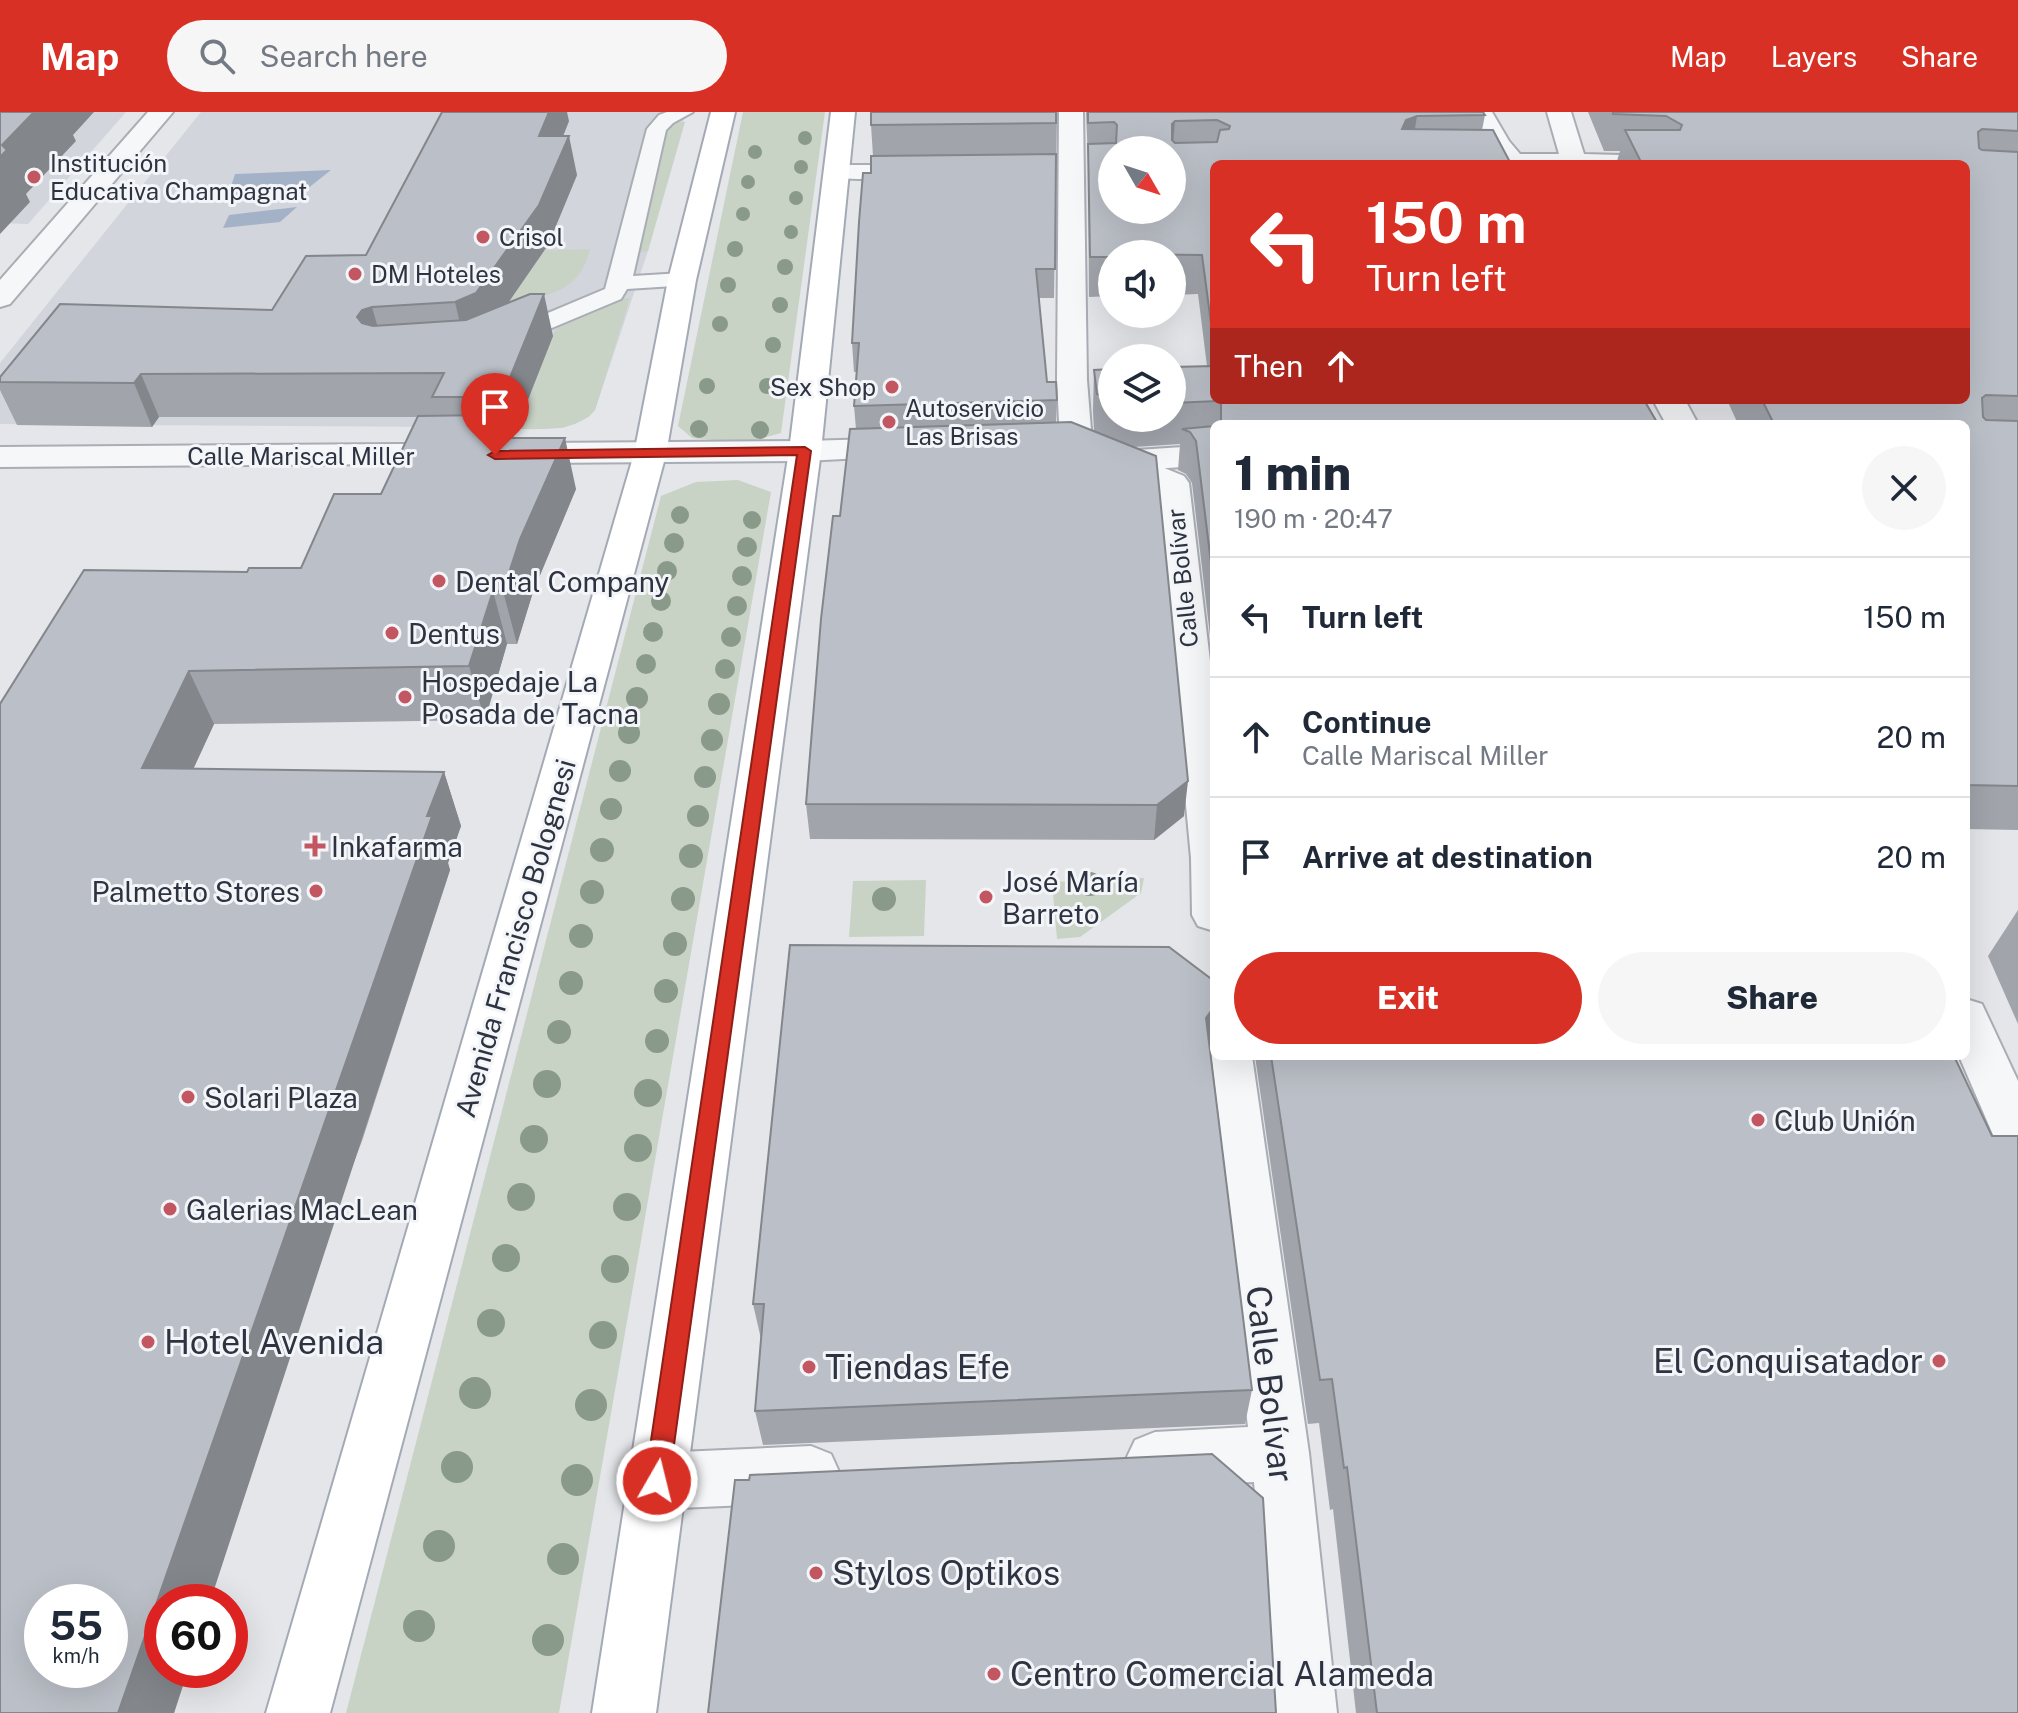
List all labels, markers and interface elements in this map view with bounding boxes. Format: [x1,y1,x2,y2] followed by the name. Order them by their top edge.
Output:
[167,20,727,92] search box
[40,34,119,79] text: Map
[195,34,239,78] icon: search
[259,38,428,74] text: Search here
[1670,40,1727,73] text: Map
[1771,40,1857,73] text: Layers
[1901,40,1978,73] text: Share
[1098,136,1186,224] north arrow
[1098,136,1186,432] map controls
[50,149,307,205] place label: Institución Educativa Champagnat
[25,168,43,186] marker: Institución Educativa Champagnat
[1366,190,1527,256] text: 150 m
[1234,192,1338,296] icon: left
[499,223,564,251] place label: Crisol
[474,228,492,246] marker: Crisol
[1098,240,1186,328] button: sound
[1366,257,1507,299] text: Turn left
[371,260,501,288] place label: DM Hoteles
[346,265,364,283] marker: DM Hoteles
[1098,344,1186,432] button: layers
[1319,344,1363,388] icon: ahead
[1234,348,1303,384] text: Then
[461,373,529,455] pin
[770,373,876,401] place label: Sex Shop
[883,378,901,396] marker: Sex Shop
[473,385,517,429] icon: arrive
[905,394,1044,450] place label: Autoservicio Las Brisas
[880,413,898,431] marker: Autoservicio Las Brisas
[187,442,415,470] street label: Calle Mariscal Miller
[1234,444,1351,501] text: 1 min
[1862,446,1946,530] button: close
[1234,503,1393,534] text: 190 m · 20:47
[1161,507,1203,649] street label: Calle Bolívar
[455,565,669,598] place label: Dental Company
[430,572,448,590] marker: Dental Company
[1234,595,1278,639] icon: left
[1302,599,1423,635] text: Turn left
[1863,599,1946,635] text: 150 m
[408,617,500,650] place label: Dentus
[383,624,401,642] marker: Dentus
[421,665,639,730] place label: Hospedaje La Posada de Tacna
[396,688,414,706] marker: Hospedaje La Posada de Tacna
[1302,704,1432,740] text: Continue
[1234,715,1278,759] icon: ahead
[1877,719,1946,755] text: 20 m
[1302,740,1549,771] text: Calle Mariscal Miller
[448,755,582,1121] street label: Avenida Francisco Bolognesi
[331,830,463,863] place label: Inkafarma
[1234,835,1278,879] icon: arrive
[306,837,324,855] marker: Inkafarma
[1302,839,1593,875] text: Arrive at destination
[1877,839,1946,875] text: 20 m
[1002,865,1139,930] place label: José María Barreto
[91,875,300,908] place label: Palmetto Stores
[307,882,325,900] marker: Palmetto Stores
[977,888,995,906] marker: José María Barreto
[1234,952,1582,1044] button: Exit
[1598,952,1946,1044] button: Share
[204,1081,358,1114] place label: Solari Plaza
[179,1088,197,1106] marker: Solari Plaza
[1774,1104,1916,1137] place label: Club Unión
[1749,1111,1767,1129] marker: Club Unión
[186,1193,418,1226] place label: Galerias MacLean
[161,1200,179,1218] marker: Galerias MacLean
[1238,1283,1302,1485] street label: Calle Bolívar
[164,1322,384,1362] place label: Hotel Avenida
[139,1333,157,1351] marker: Hotel Avenida
[1653,1341,1923,1381] place label: El Conquisatador
[825,1347,1010,1387] place label: Tiendas Efe
[1930,1352,1948,1370] marker: El Conquisatador
[800,1358,818,1376] marker: Tiendas Efe
[615,1439,699,1523] position arrow
[832,1553,1060,1593] place label: Stylos Optikos
[807,1564,825,1582] marker: Stylos Optikos
[144,1584,248,1688] speed limit sign: 60
[49,1602,103,1649] text: 55
[52,1644,100,1668] text: km/h
[1010,1654,1434,1694] place label: Centro Comercial Alameda
[985,1665,1003,1683] marker: Centro Comercial Alameda

